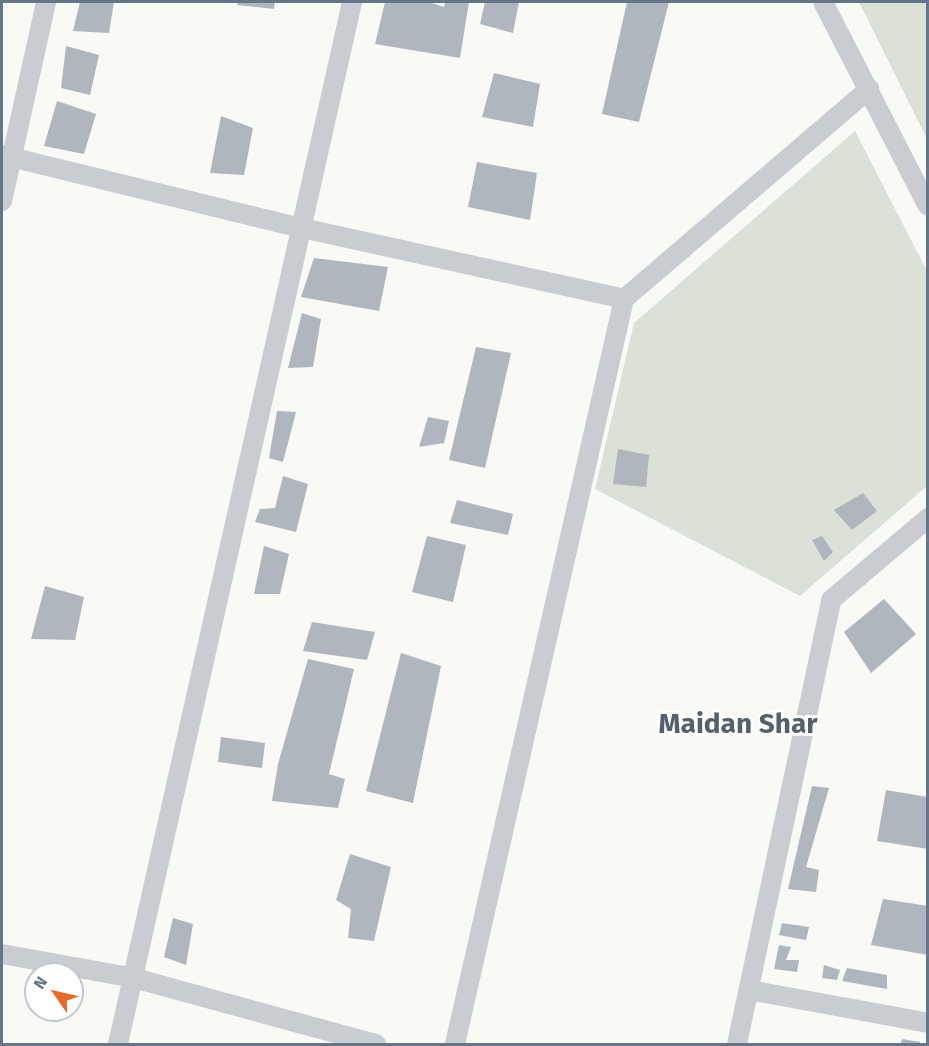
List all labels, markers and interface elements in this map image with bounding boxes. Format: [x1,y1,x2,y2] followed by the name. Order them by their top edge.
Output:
[659,707,817,741] district label: Maidan Shar
[24,962,84,1022] north arrow
[29,973,51,992] text: N

